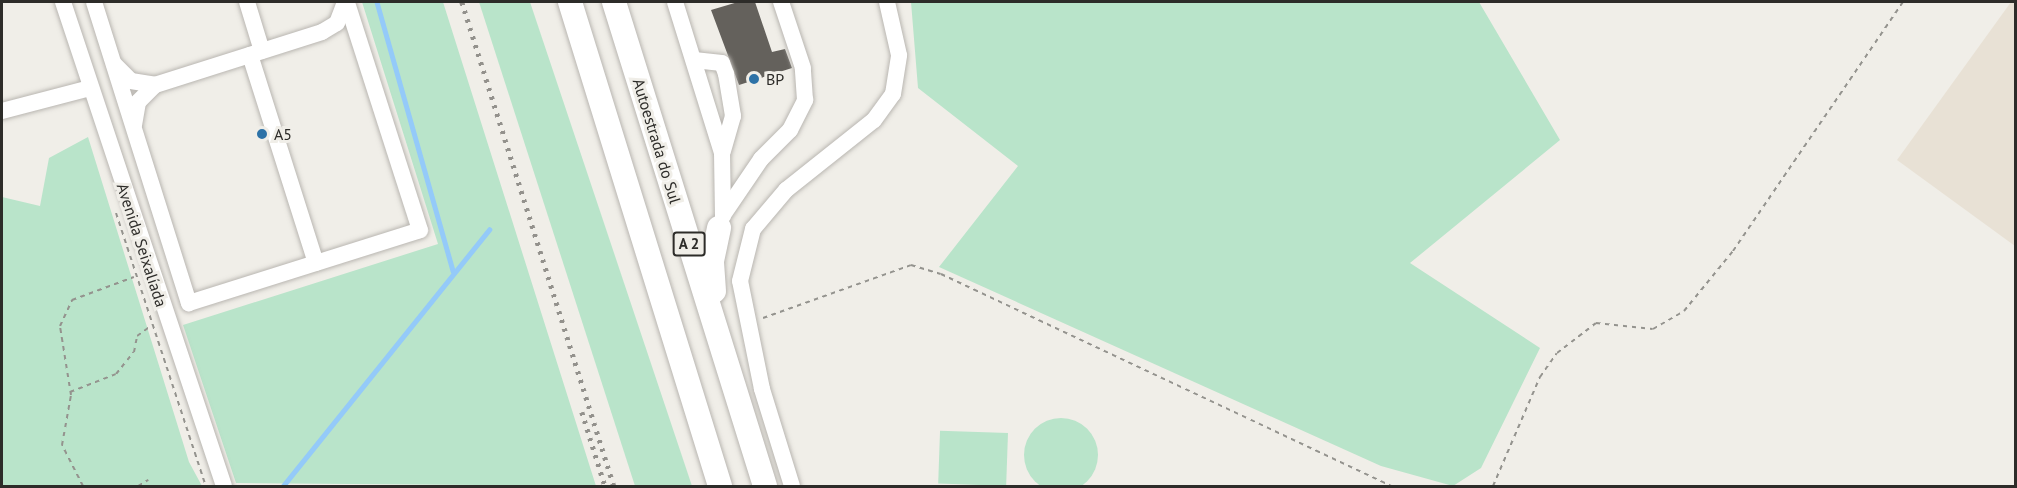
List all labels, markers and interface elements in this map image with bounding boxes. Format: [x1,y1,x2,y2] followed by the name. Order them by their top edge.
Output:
[766,69,784,89] place label: BP
[747,72,761,86] marker: BP
[629,76,685,206] street label: Autoestrada do Sul
[274,124,292,144] place label: A5
[255,127,269,141] marker: A5
[113,181,171,309] street label: Avenida Seixalíada
[671,232,707,256] road number: A 2

